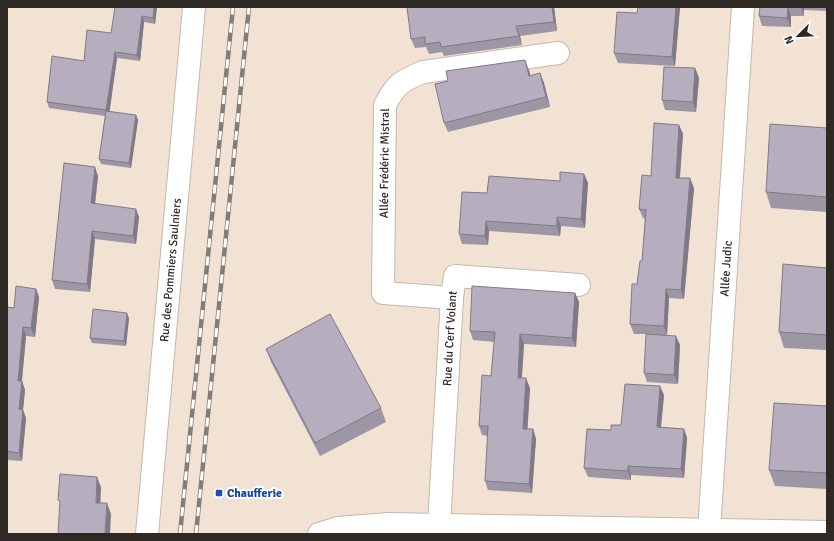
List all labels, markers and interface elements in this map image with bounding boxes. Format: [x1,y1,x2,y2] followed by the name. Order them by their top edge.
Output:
[778,16,818,56] north arrow
[782,34,797,46] text: N
[377,108,393,218] street label: Allée Frédéric Mistral
[157,198,185,343] street label: Rue des Pommiers Saulniers
[717,240,736,297] street label: Allée Judic
[440,290,461,386] street label: Rue du Cerf Volant
[227,486,282,501] place label: Chaufferie
[214,488,224,498] marker: Chaufferie

